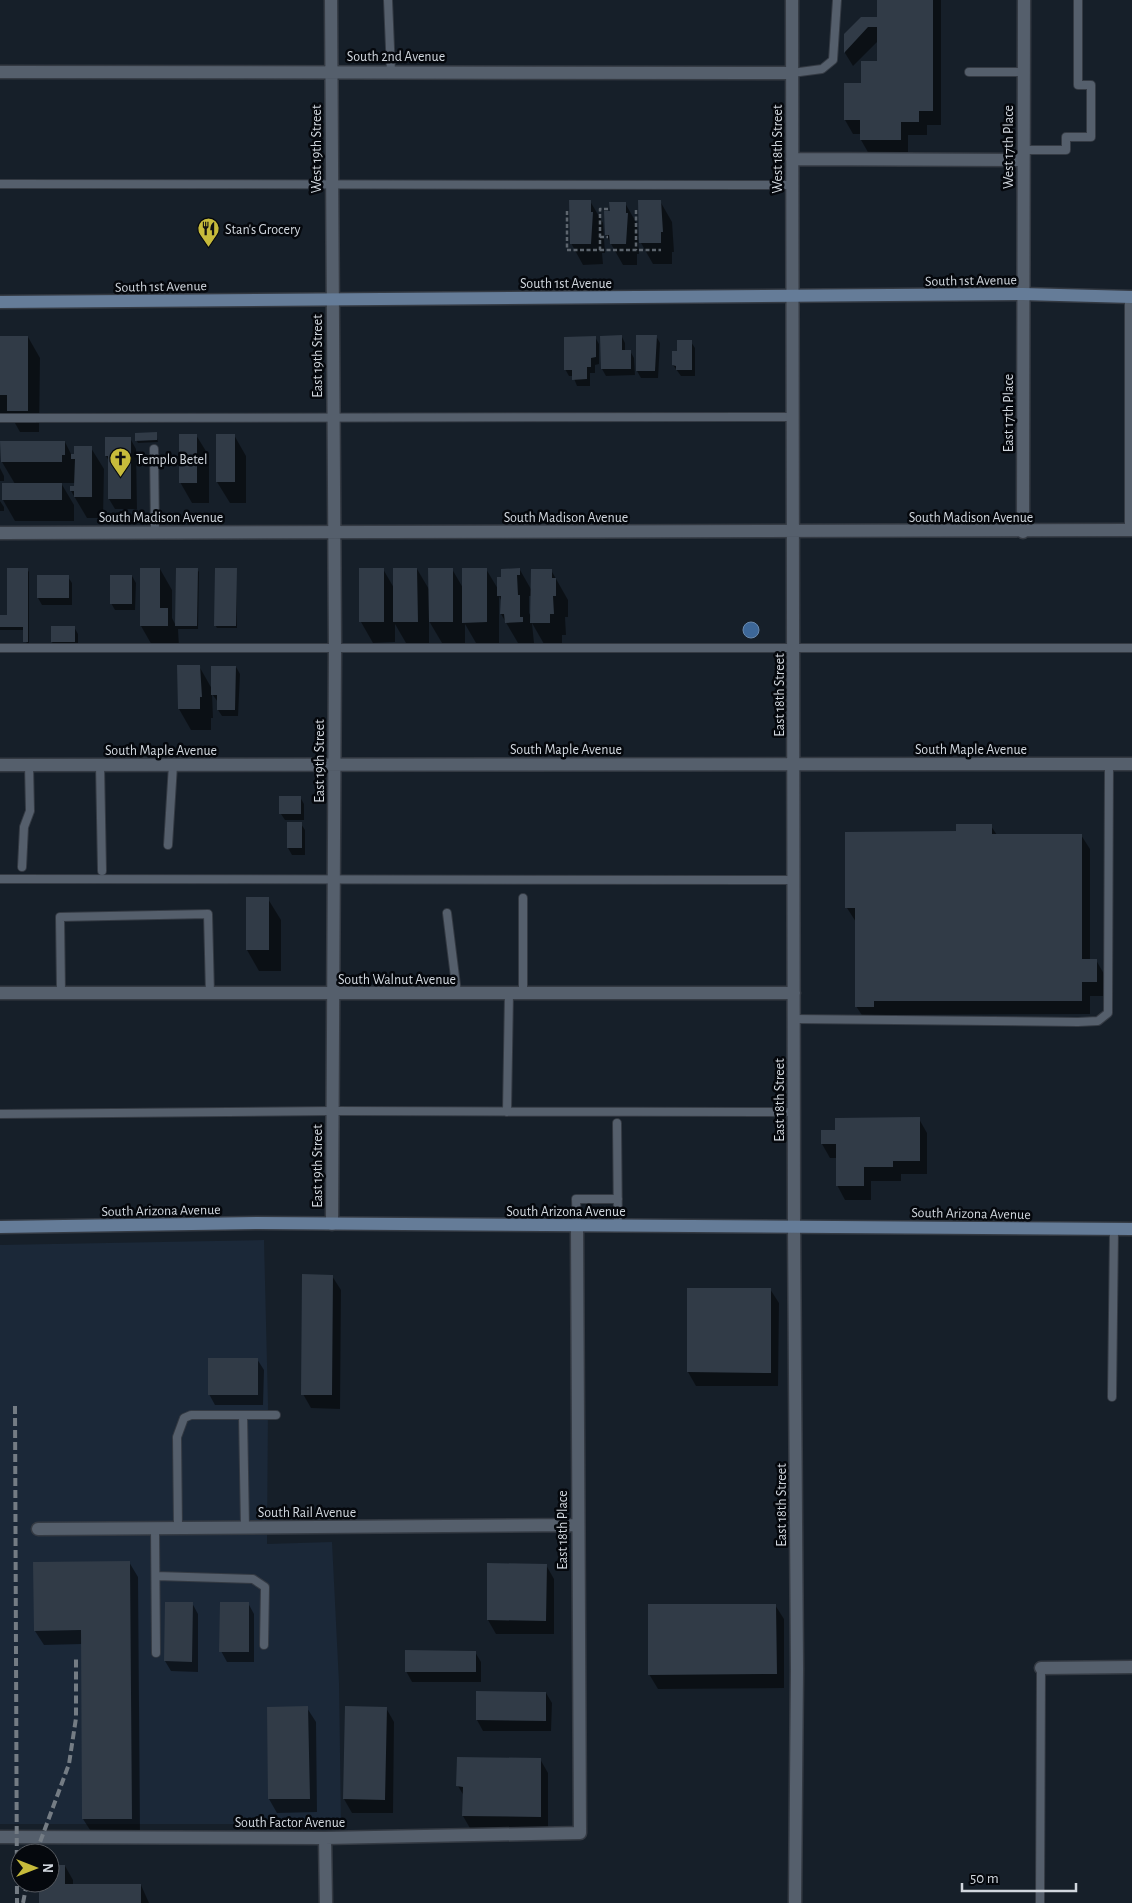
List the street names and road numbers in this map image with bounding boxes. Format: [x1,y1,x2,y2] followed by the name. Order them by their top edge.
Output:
[347,50,445,64] street label: South 2nd Avenue
[310,104,324,193] street label: West 19th Street
[771,104,785,193] street label: West 18th Street
[1002,105,1016,189] street label: West 17th Place
[925,273,1017,289] street label: South 1st Avenue
[520,277,612,291] street label: South 1st Avenue
[115,279,207,295] street label: South 1st Avenue
[311,314,325,398] street label: East 19th Street
[1002,374,1016,452] street label: East 17th Place
[99,511,223,525] street label: South Madison Avenue
[504,511,628,525] street label: South Madison Avenue
[909,511,1033,525] street label: South Madison Avenue
[773,653,787,737] street label: East 18th Street
[313,719,327,803] street label: East 19th Street
[510,743,622,757] street label: South Maple Avenue
[915,743,1027,757] street label: South Maple Avenue
[105,744,217,758] street label: South Maple Avenue
[338,973,456,987] street label: South Walnut Avenue
[773,1058,787,1142] street label: East 18th Street
[311,1124,325,1208] street label: East 19th Street
[101,1203,221,1219] street label: South Arizona Avenue
[506,1205,626,1219] street label: South Arizona Avenue
[911,1206,1031,1222] street label: South Arizona Avenue
[775,1463,789,1547] street label: East 18th Street
[556,1490,570,1570] street label: East 18th Place
[258,1506,356,1520] street label: South Rail Avenue
[235,1816,345,1830] street label: South Factor Avenue

